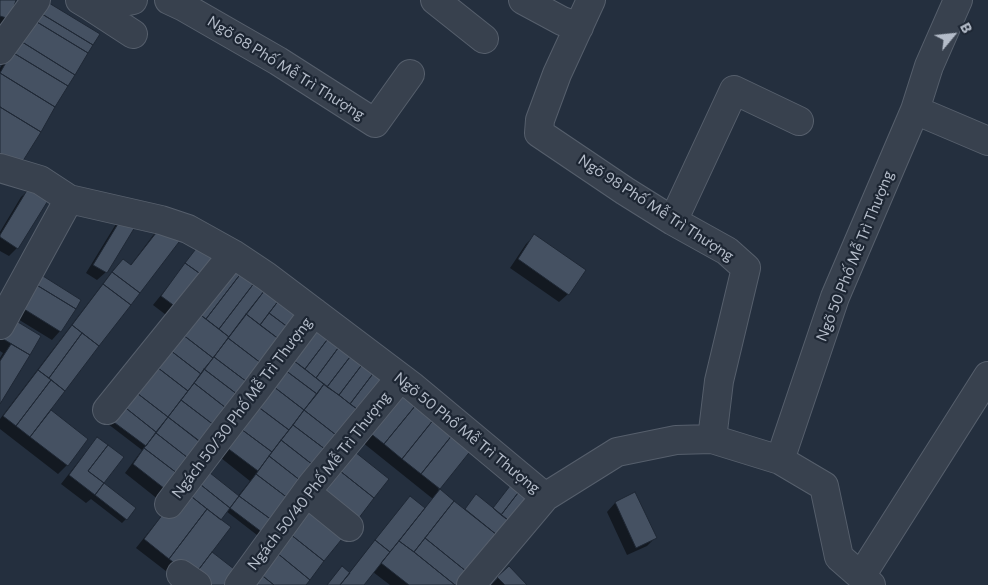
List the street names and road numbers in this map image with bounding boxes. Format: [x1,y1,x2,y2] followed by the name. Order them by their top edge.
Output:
[204,12,368,124] street label: Ngõ 68 Phố Mễ Trì Thượng
[575,151,737,265] street label: Ngõ 98 Phố Mễ Trì Thượng
[812,168,898,344] street label: Ngõ 50 Phố Mễ Trì Thượng
[168,314,316,502] street label: Ngách 50/30 Phố Mễ Trì Thượng
[390,369,544,497] street label: Ngõ 50 Phố Mễ Trì Thượng
[244,388,394,574] street label: Ngách 50/40 Phố Mễ Trì Thượng

